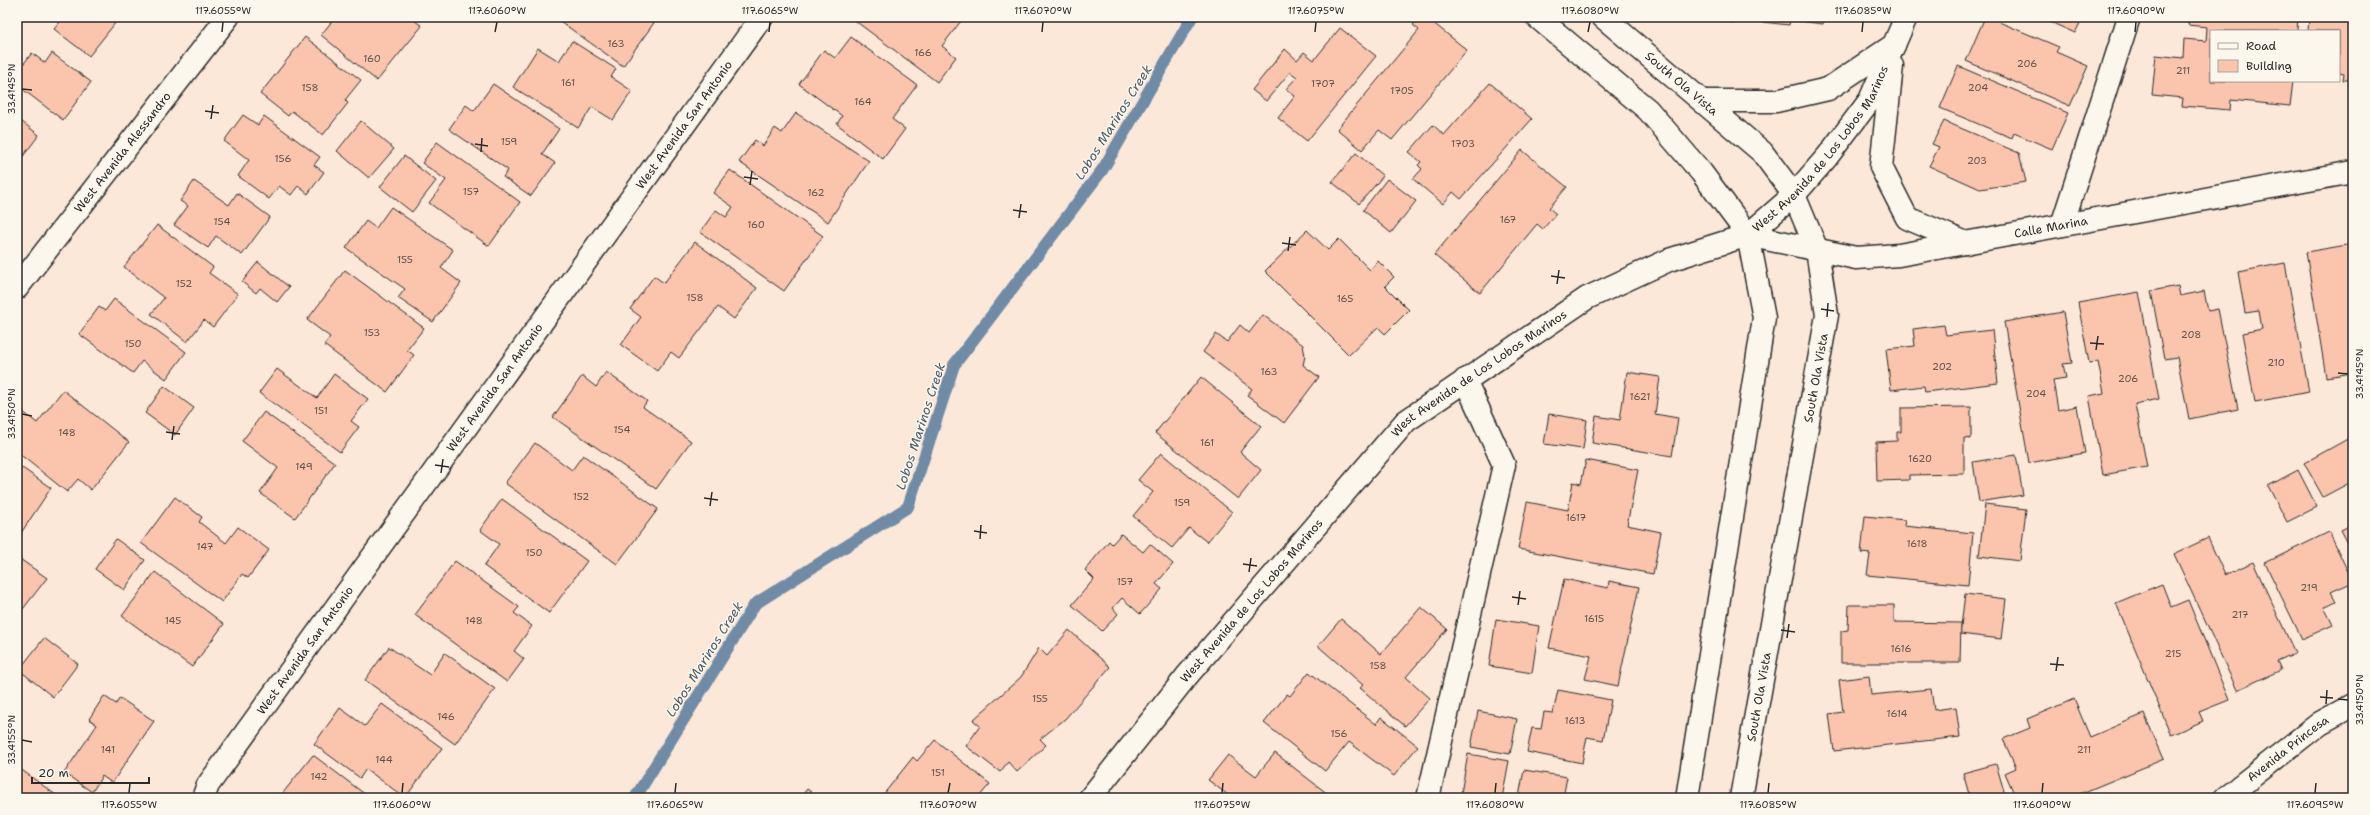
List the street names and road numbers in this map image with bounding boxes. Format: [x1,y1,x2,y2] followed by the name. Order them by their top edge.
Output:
[1642,48,1722,119] street label: South Ola Vista
[632,57,736,192] street label: West Avenida San Antonio
[1749,63,1892,236] street label: West Avenida de Los Lobos Marinos
[71,89,175,216] street label: West Avenida Alessandro
[2013,213,2090,242] street label: Calle Marina
[1388,306,1570,440] street label: West Avenida de Los Lobos Marinos
[443,320,547,455] street label: West Avenida San Antonio
[1800,331,1832,424] street label: South Ola Vista
[1177,515,1326,686] street label: West Avenida de Los Lobos Marinos
[253,583,357,718] street label: West Avenida San Antonio
[1743,650,1775,743] street label: South Ola Vista
[2244,712,2332,786] street label: Avenida Princesa

